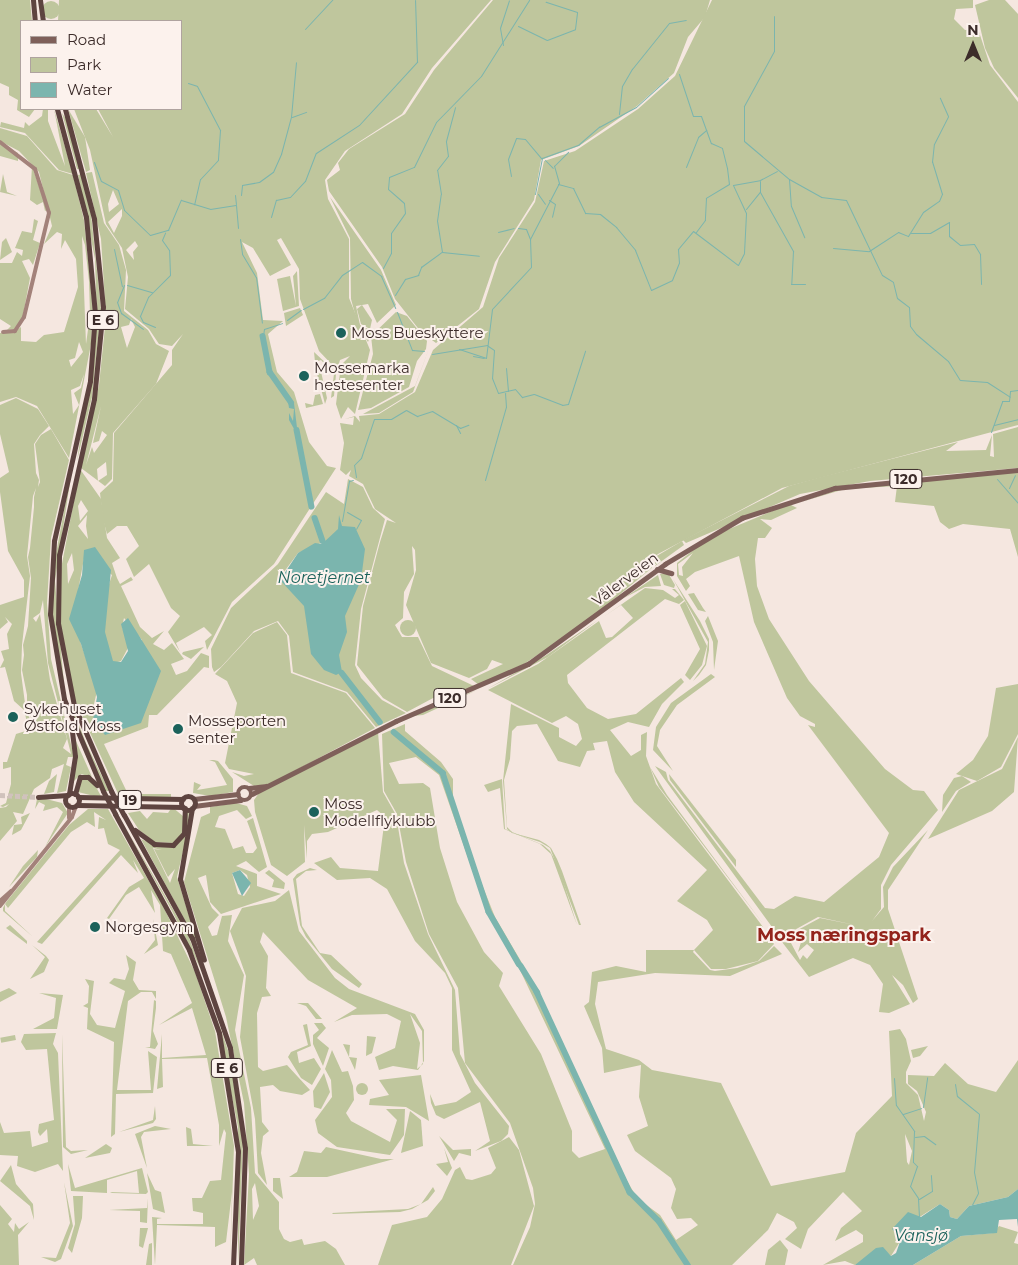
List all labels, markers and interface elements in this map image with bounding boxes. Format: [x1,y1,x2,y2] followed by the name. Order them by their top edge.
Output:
[20,20,182,110] legend
[948,20,998,70] north arrow
[967,21,979,39] text: N
[67,30,106,49] text: Road
[67,55,101,74] text: Park
[67,80,113,99] text: Water
[87,308,119,332] road number: E 6
[351,324,484,342] place label: Moss Bueskyttere
[335,327,347,339] marker: Moss Bueskyttere
[314,358,410,393] place label: Mossemarka hestesenter
[298,370,310,382] marker: Mossemarka hestesenter
[888,468,924,490] road number: 120
[588,548,662,610] street label: Vålerveien
[278,568,370,588] water label: Noretjernet
[432,686,468,710] road number: 120
[24,699,121,734] place label: Sykehuset Østfold Moss
[6,710,20,724] marker: Sykehuset Østfold Moss
[188,711,286,746] place label: Mosseporten senter
[172,723,184,735] marker: Mosseporten senter
[118,788,142,812] road number: 19
[324,794,436,829] place label: Moss Modellflyklubb
[308,806,320,818] marker: Moss Modellflyklubb
[105,918,193,936] place label: Norgesgym
[89,921,101,933] marker: Norgesgym
[757,924,931,946] district label: Moss næringspark
[211,1056,243,1080] road number: E 6
[894,1226,948,1246] water label: Vansjø

